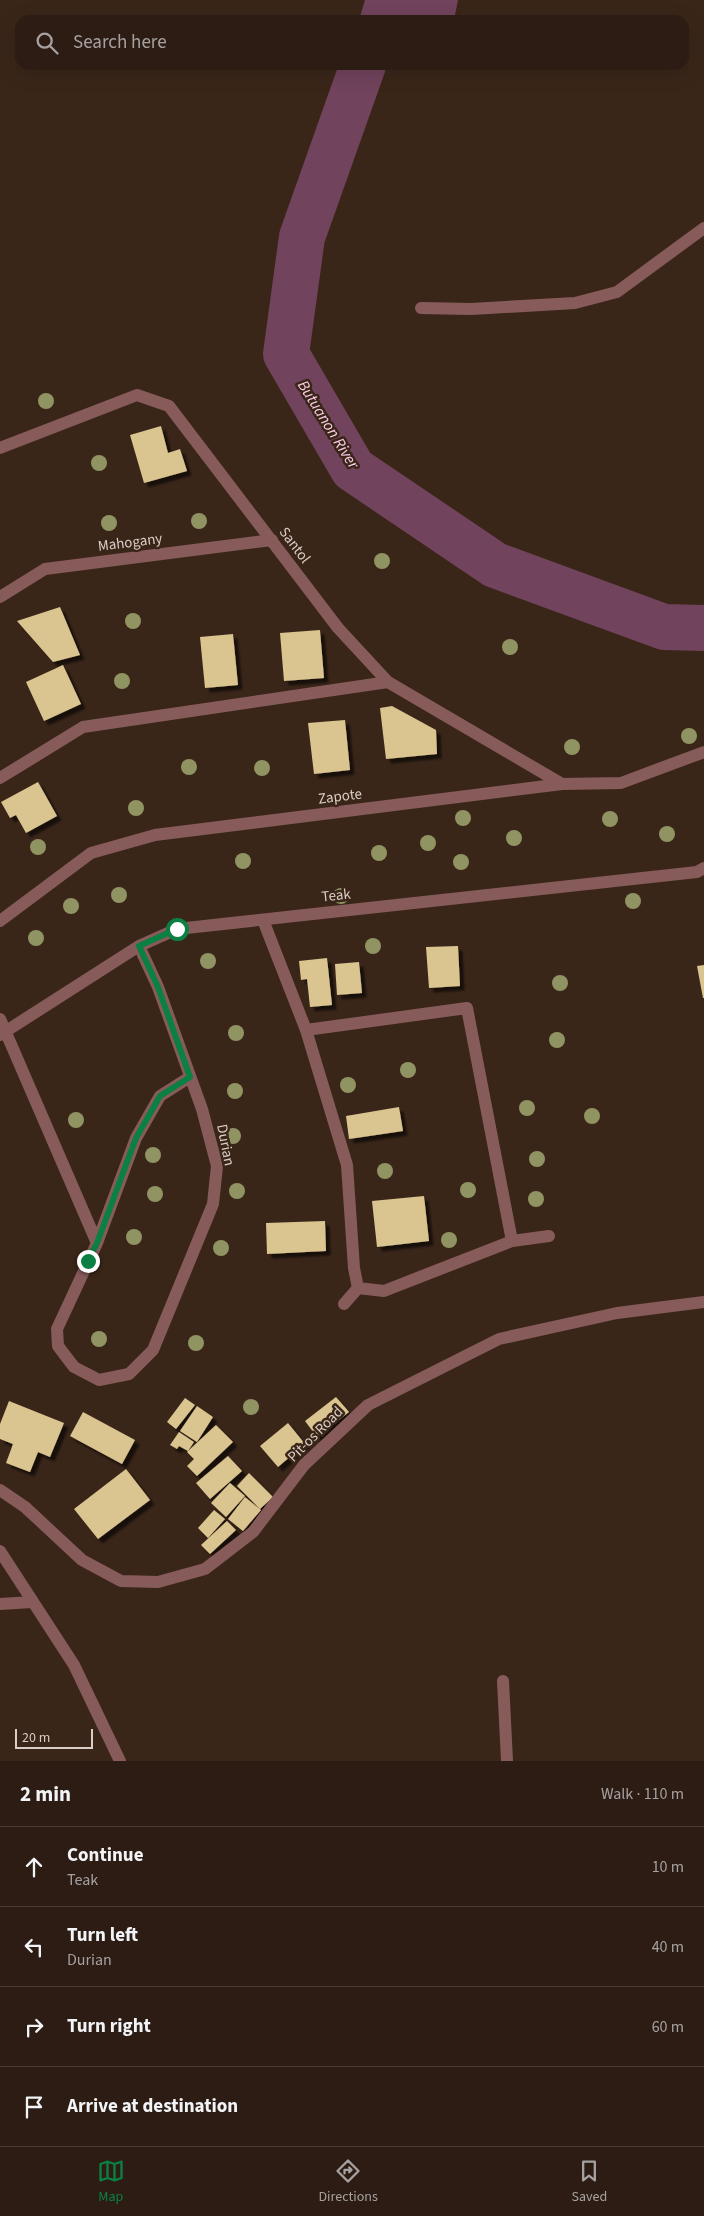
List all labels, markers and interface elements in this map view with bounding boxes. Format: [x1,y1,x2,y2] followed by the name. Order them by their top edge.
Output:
[15,15,689,70] search box
[33,29,61,57] icon: search
[73,29,167,56] text: Search here
[292,376,365,474] water label: Butuanon River
[274,523,315,568] street label: Santol
[97,528,164,557] street label: Mahogany
[317,783,363,810] street label: Zapote
[320,883,352,907] street label: Teak
[166,918,189,941] route start
[211,1122,240,1168] street label: Durian
[77,1250,100,1273] route end
[283,1402,348,1467] street label: Pit-os Road
[15,1726,92,1749] scale bar
[22,1728,50,1748] text: 20 m
[20,1779,71,1809] text: 2 min
[601,1783,684,1805] text: Walk · 110 m
[67,1842,144,1869] text: Continue
[20,1853,48,1881] icon: ahead
[652,1856,684,1878] text: 10 m
[67,1869,98,1891] text: Teak
[67,1922,138,1949] text: Turn left
[20,1933,48,1961] icon: left
[652,1936,684,1958] text: 40 m
[67,1949,112,1971] text: Durian
[20,2013,48,2041] icon: right
[67,2013,151,2040] text: Turn right
[652,2016,684,2038] text: 60 m
[20,2093,48,2121] icon: arrive
[67,2093,238,2120] text: Arrive at destination
[97,2157,125,2207] tab: Map
[319,2157,378,2207] tab: Directions
[571,2157,607,2207] tab: Saved

